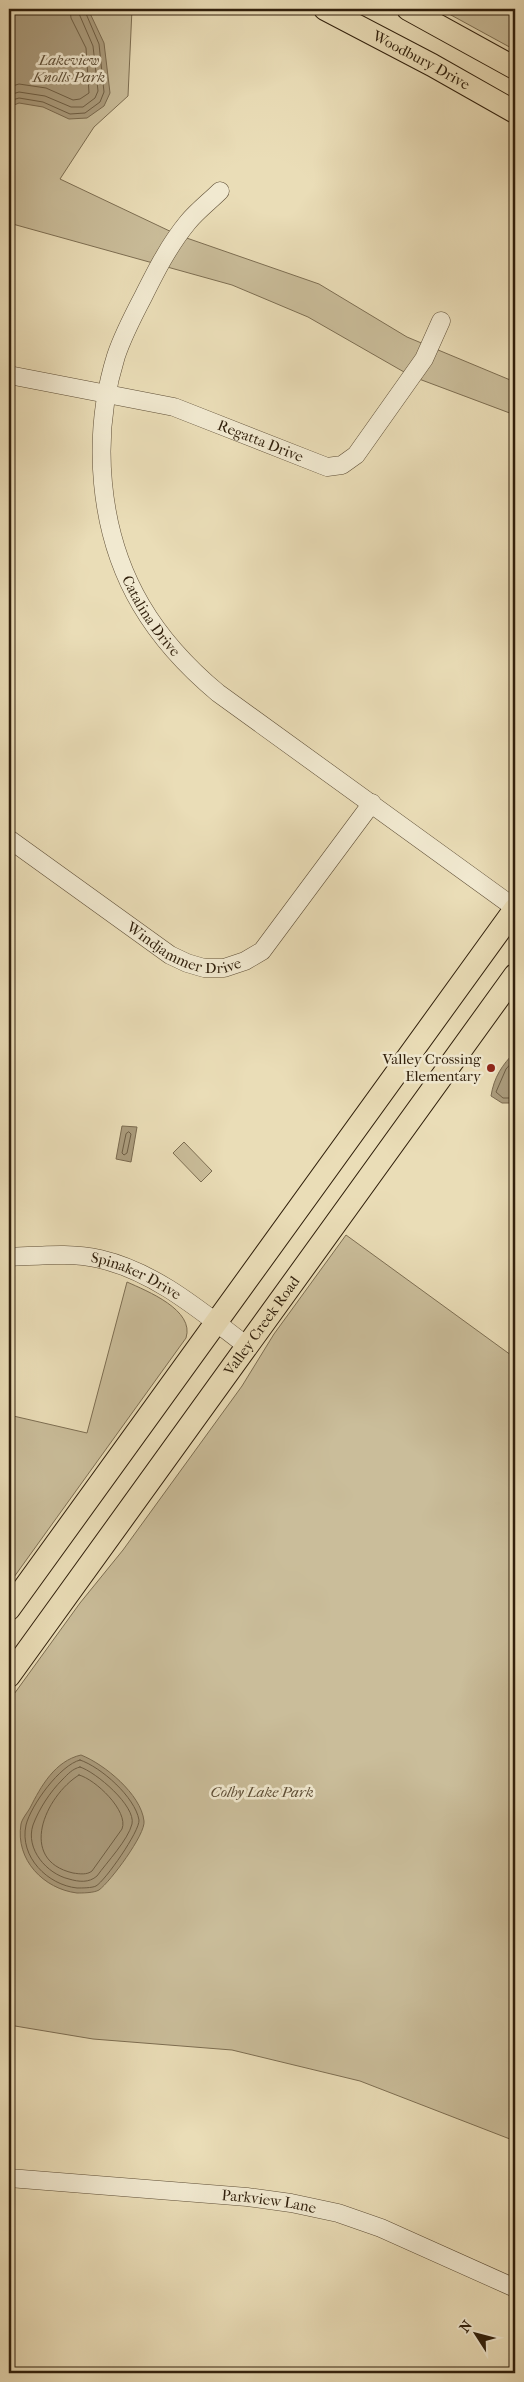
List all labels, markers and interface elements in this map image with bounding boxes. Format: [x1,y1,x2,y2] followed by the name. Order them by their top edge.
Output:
[369,26,474,94] street label: Woodbury Drive
[32,51,105,86] park label: Lakeview Knolls Park
[215,416,307,466] street label: Regatta Drive
[118,573,185,661] street label: Catalina Drive
[122,917,244,977] street label: Windjammer Drive
[381,1050,482,1085] place label: Valley Crossing Elementary
[485,1062,497,1074] marker: Valley Crossing Elementary
[90,1248,185,1304] street label: Spinaker Drive
[219,1272,304,1380] street label: Valley Creek Road
[211,1783,314,1801] park label: Colby Lake Park
[221,2186,318,2217] street label: Parkview Lane
[452,2310,502,2360] north arrow
[456,2317,476,2336] text: N

